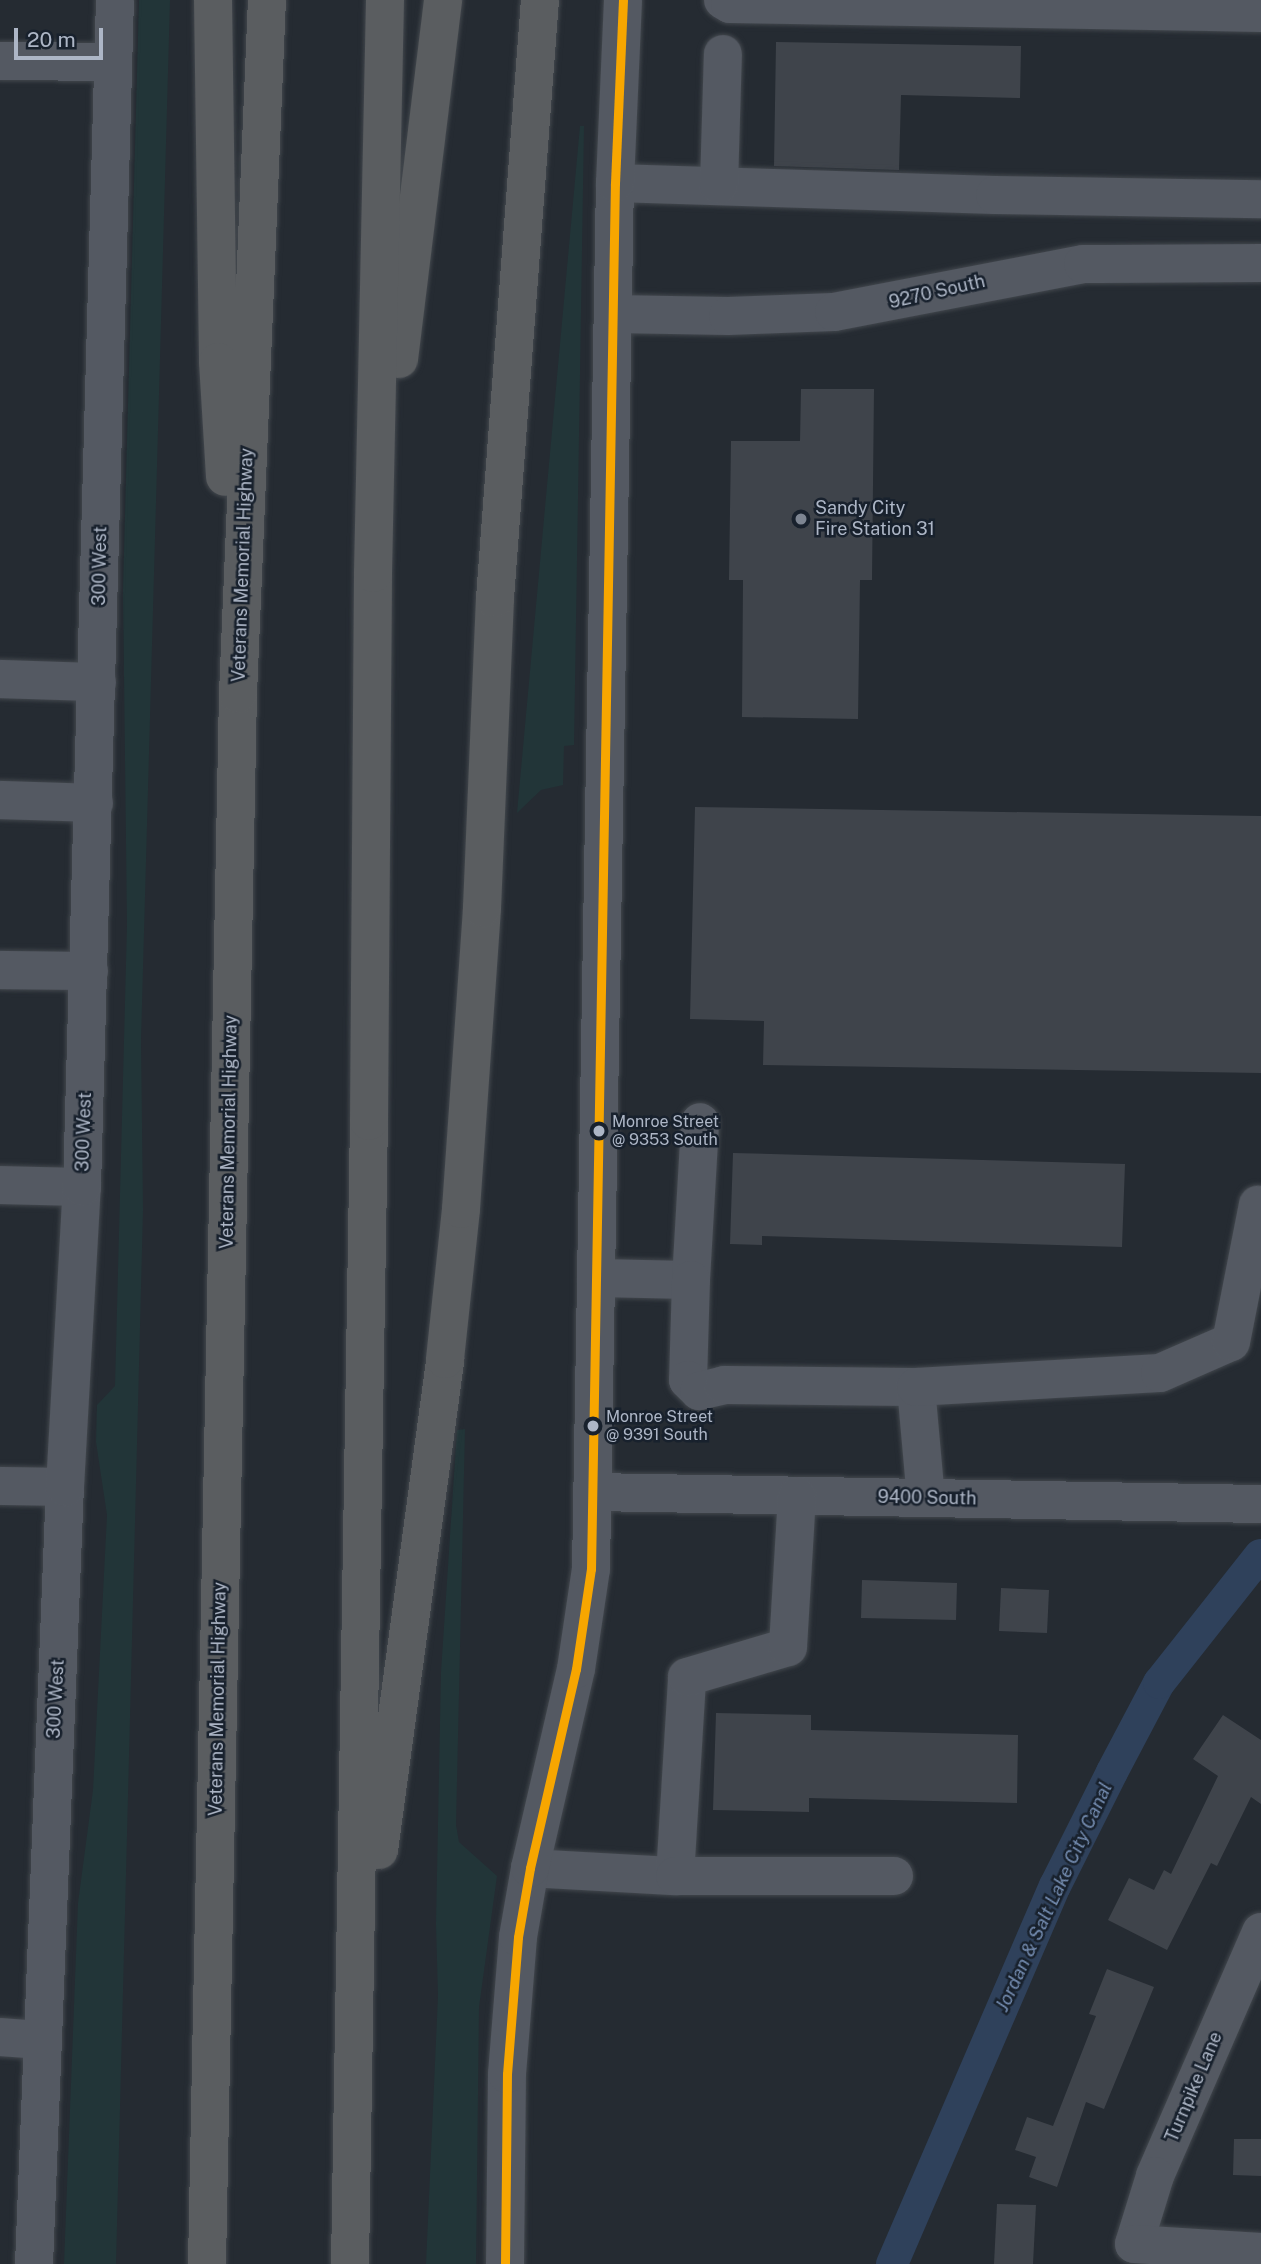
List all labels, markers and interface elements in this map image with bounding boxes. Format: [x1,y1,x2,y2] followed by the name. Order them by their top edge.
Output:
[18,14,107,58] scale bar
[27,27,76,52] text: 20 m
[887,270,987,314] street label: 9270 South
[228,448,258,682] street label: Veterans Memorial Highway
[815,498,935,540] place label: Sandy City Fire Station 31
[793,511,809,527] marker: Sandy City Fire Station 31
[89,526,111,606] street label: 300 West
[216,1015,242,1249] street label: Veterans Memorial Highway
[72,1092,96,1172] street label: 300 West
[612,1112,719,1150] place label: Monroe Street @ 9353 South
[592,1124,606,1138] marker: Monroe Street @ 9353 South
[606,1407,713,1445] place label: Monroe Street @ 9391 South
[586,1419,600,1433] marker: Monroe Street @ 9391 South
[877,1486,977,1510] street label: 9400 South
[205,1582,231,1816] street label: Veterans Memorial Highway
[43,1659,69,1739] street label: 300 West
[991,1779,1117,2015] water label: Jordan & Salt Lake City Canal
[1161,2029,1227,2145] street label: Turnpike Lane

